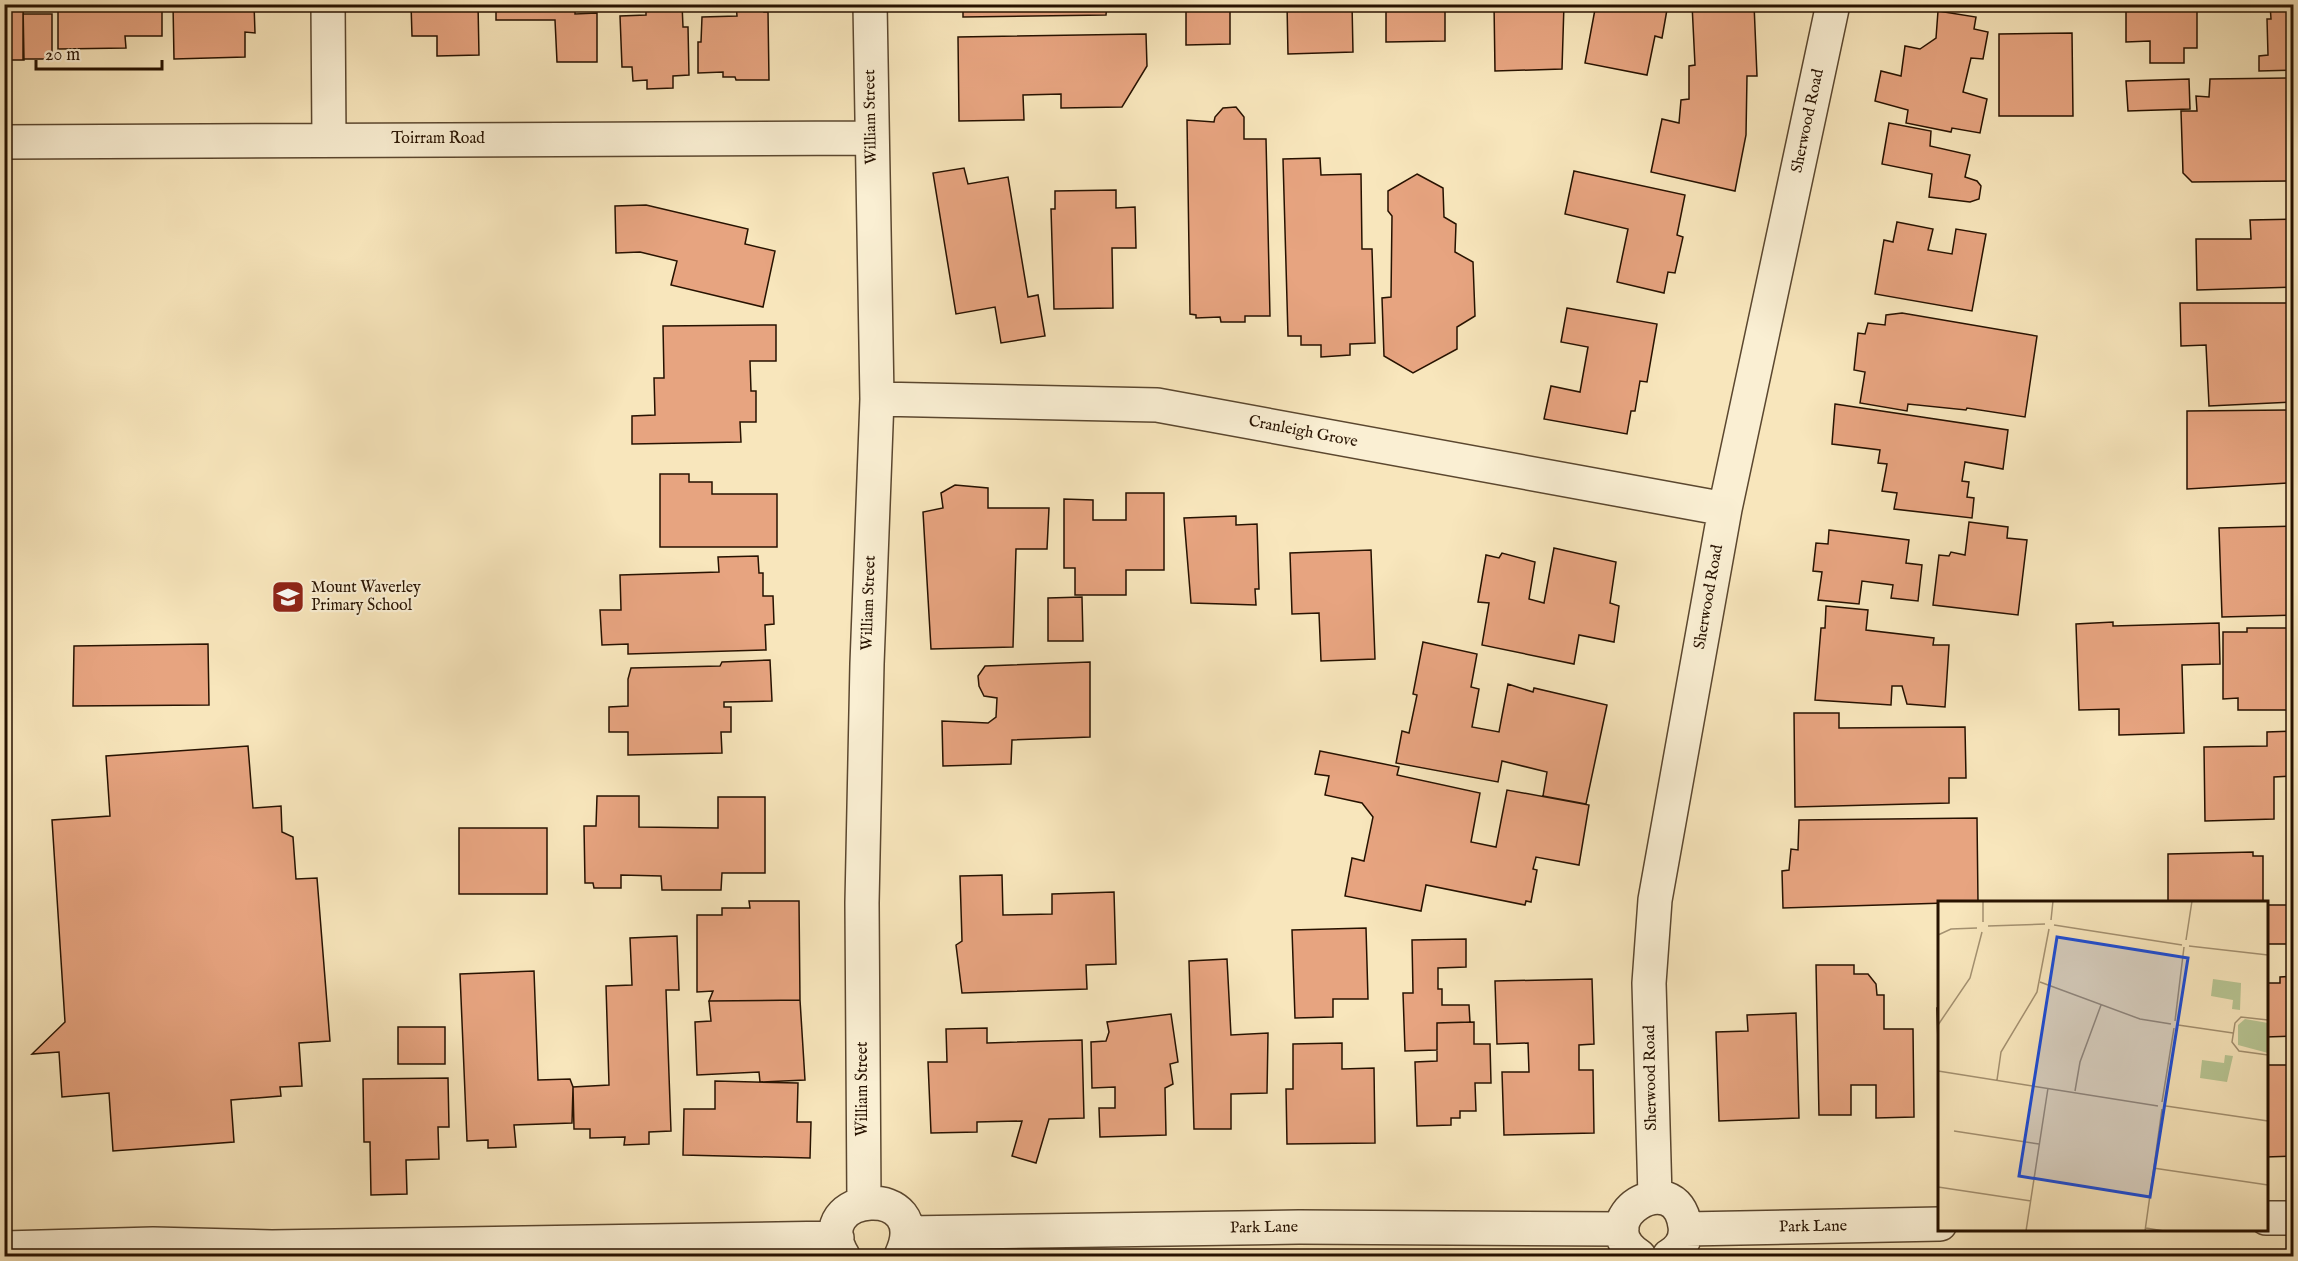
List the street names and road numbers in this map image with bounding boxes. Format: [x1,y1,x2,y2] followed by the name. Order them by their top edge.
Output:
[1787,67,1829,175] street label: Sherwood Road
[860,69,882,165] street label: William Street
[391,129,485,149] street label: Toirram Road
[1247,412,1359,452] street label: Cranleigh Grove
[1690,543,1728,651] street label: Sherwood Road
[857,555,881,651] street label: William Street
[1640,1025,1662,1131] street label: Sherwood Road
[853,1041,873,1137] street label: William Street
[1779,1216,1847,1238] street label: Park Lane
[1230,1217,1298,1239] street label: Park Lane

